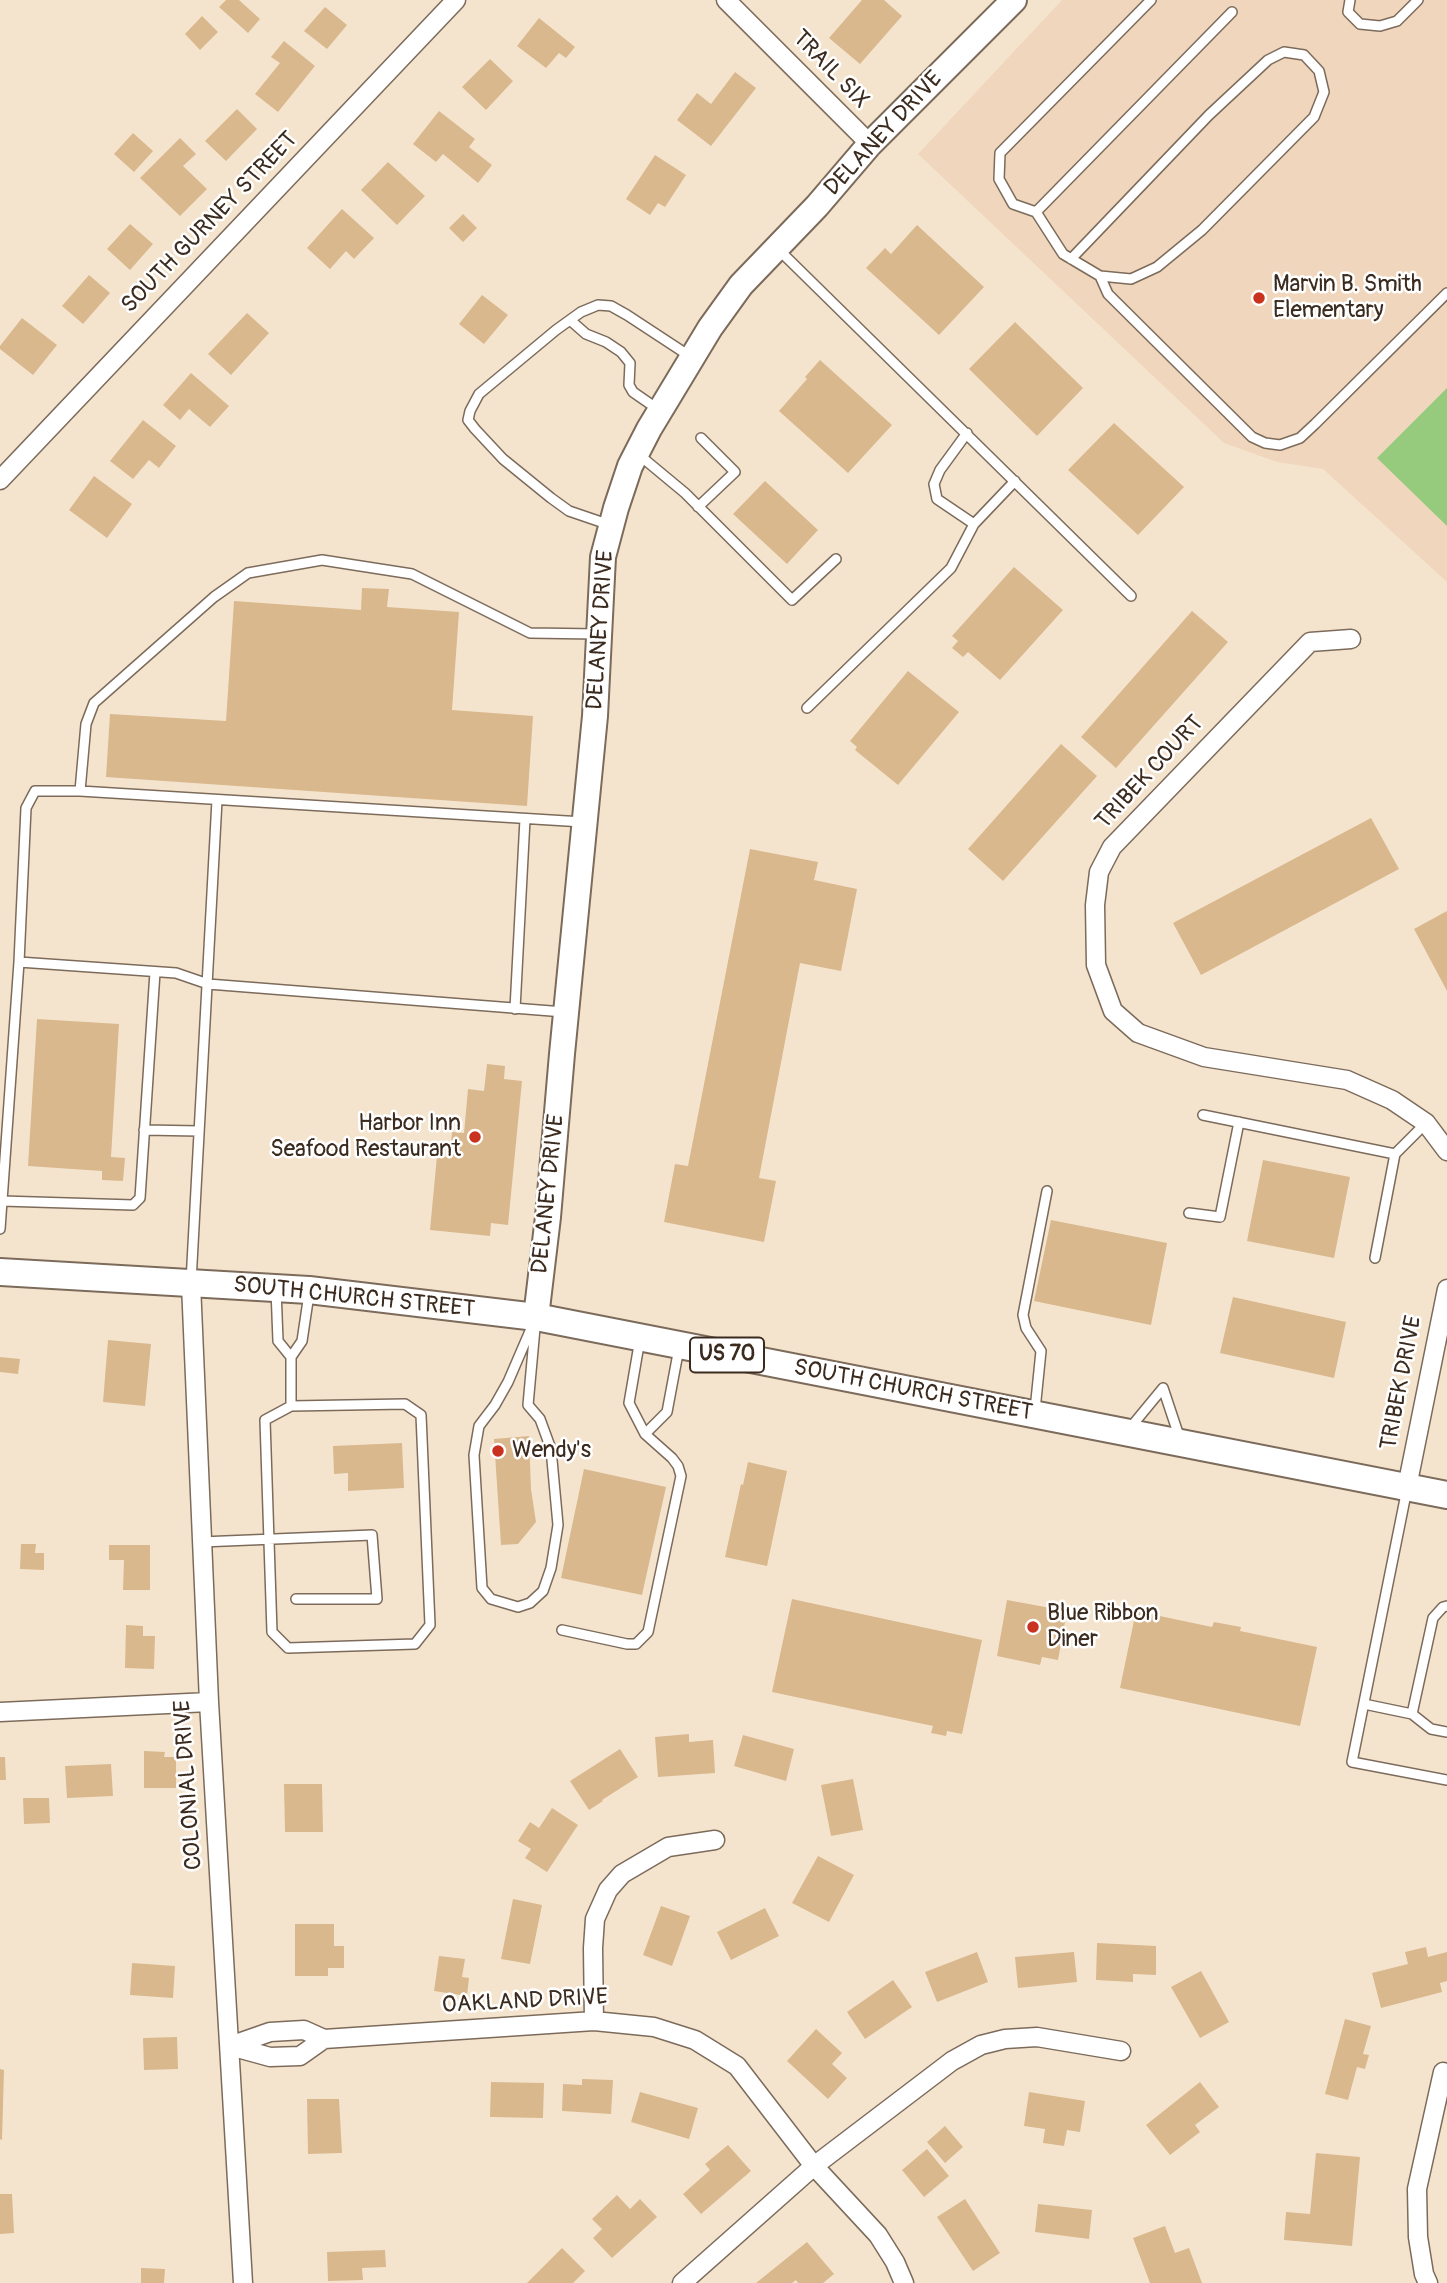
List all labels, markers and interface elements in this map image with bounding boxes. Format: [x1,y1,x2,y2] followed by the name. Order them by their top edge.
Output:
[786,25,874,115] street label: TRAIL SIX
[819,66,949,202] street label: DELANEY DRIVE
[116,127,304,319] street label: SOUTH GURNEY STREET
[1273,271,1422,325] place label: Marvin B. Smith Elementary
[1251,290,1267,306] marker: Marvin B. Smith Elementary
[582,549,620,711] street label: DELANEY DRIVE
[1090,710,1210,836] street label: TRIBEK COURT
[270,1110,461,1164] place label: Harbor Inn Seafood Restaurant
[527,1113,571,1275] street label: DELANEY DRIVE
[467,1129,483,1145] marker: Harbor Inn Seafood Restaurant
[232,1272,476,1324] street label: SOUTH CHURCH STREET
[1375,1313,1429,1453] street label: TRIBEK DRIVE
[690,1338,764,1372] road number: US 70
[791,1354,1035,1428] street label: SOUTH CHURCH STREET
[512,1437,591,1465] place label: Wendy's
[490,1443,506,1459] marker: Wendy's
[1047,1600,1159,1654] place label: Blue Ribbon Diner
[1025,1619,1041,1635] marker: Blue Ribbon Diner
[169,1699,209,1871] street label: COLONIAL DRIVE
[441,1984,609,2020] street label: OAKLAND DRIVE

